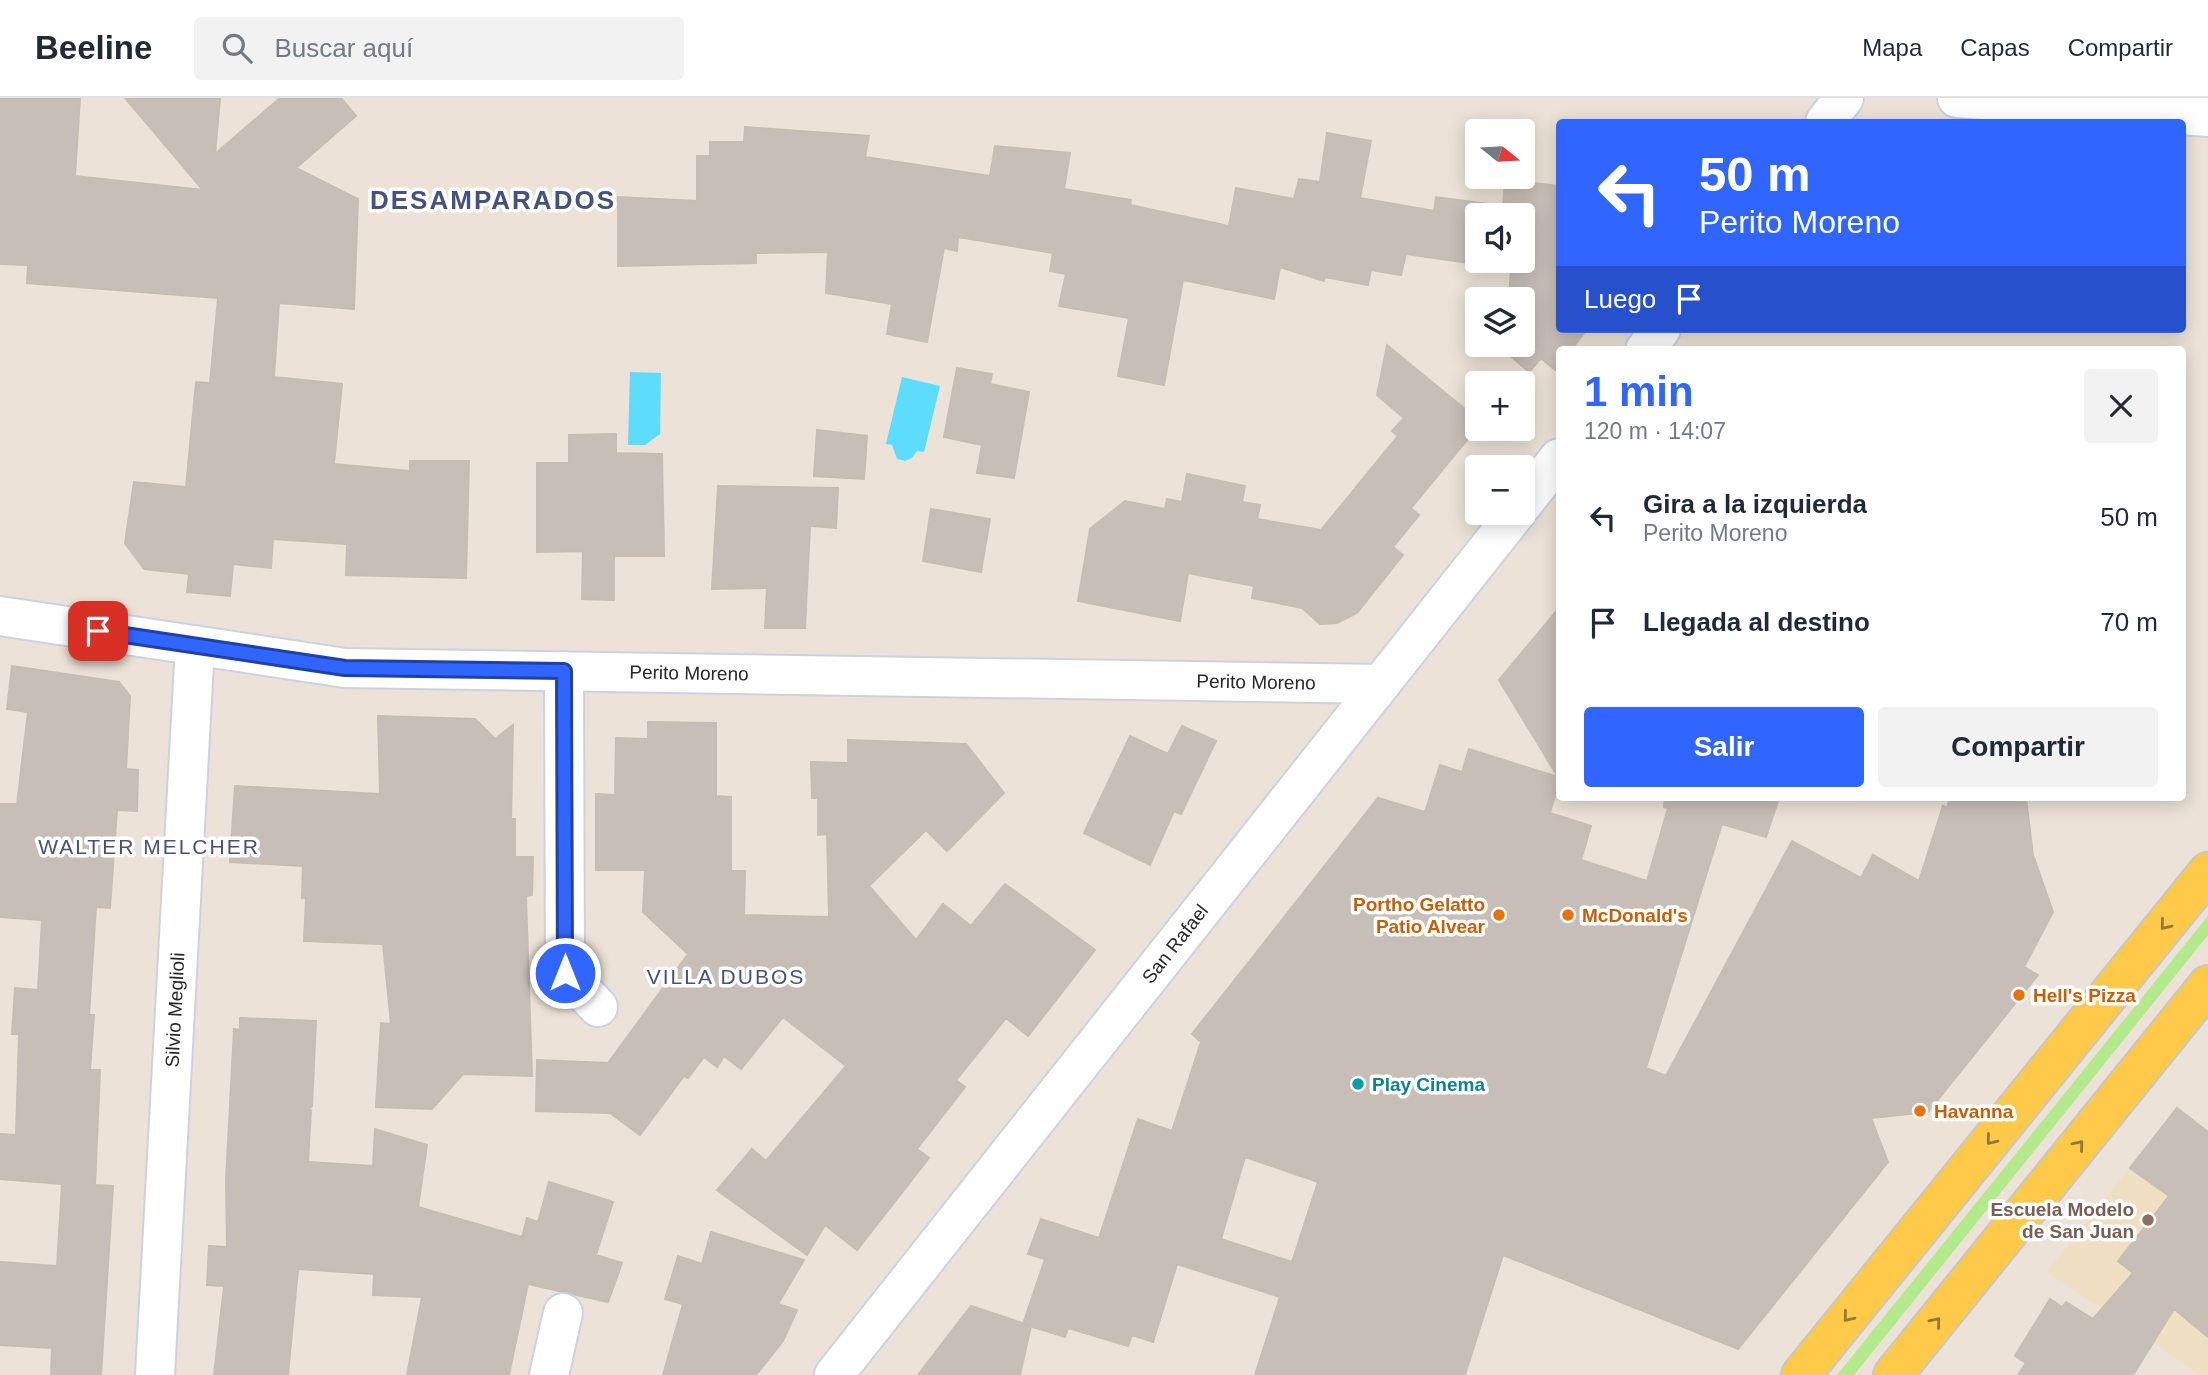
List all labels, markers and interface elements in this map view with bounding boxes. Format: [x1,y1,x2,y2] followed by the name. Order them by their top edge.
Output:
[194,17,684,80] search box
[35,29,152,66] text: Beeline
[218,29,256,67] icon: search
[274,33,413,63] text: Buscar aquí
[1862,34,1922,61] text: Mapa
[1960,34,2030,61] text: Capas
[2068,34,2173,61] text: Compartir
[1465,119,1535,189] north arrow
[1465,119,1535,525] map controls
[1584,147,1675,238] icon: left
[1699,147,1811,201] text: 50 m
[370,185,616,215] district label: DESAMPARADOS
[1465,203,1535,273] button: sound
[1699,204,1900,240] text: Perito Moreno
[1670,280,1708,318] icon: arrive
[1584,284,1656,314] text: Luego
[1465,287,1535,357] button: layers
[1584,368,1694,415] text: 1 min
[2084,369,2158,443] button: close
[1465,371,1535,441] button: +
[1584,418,1726,444] text: 120 m · 14:07
[1465,455,1535,525] button: −
[1643,489,1867,519] text: Gira a la izquierda
[1584,499,1622,537] icon: left
[2100,502,2158,532] text: 50 m
[1643,520,1787,546] text: Perito Moreno
[68,601,128,661] pin
[1584,604,1622,642] icon: arrive
[1643,607,1870,637] text: Llegada al destino
[2100,607,2158,637] text: 70 m
[79,612,117,650] icon: arrive
[629,661,749,685] street label: Perito Moreno
[1196,670,1316,694] street label: Perito Moreno
[1584,707,1864,787] button: Salir
[1878,707,2158,787] button: Compartir
[38,835,260,858] district label: WALTER MELCHER
[1353,894,1486,937] place label: Portho Gelatto Patio Alvear
[1138,900,1212,988] street label: San Rafael
[1582,905,1688,926] place label: McDonald's
[1491,907,1507,923] marker: Portho Gelatto Patio Alvear
[1560,907,1576,923] marker: McDonald's
[2161,916,2173,929] one-way arrow
[528,936,602,1010] position arrow
[162,952,188,1068] street label: Silvio Meglioli
[647,965,805,988] district label: VILLA DUBOS
[2033,985,2136,1006] place label: Hell's Pizza
[2011,987,2027,1003] marker: Hell's Pizza
[1372,1074,1485,1095] place label: Play Cinema
[1350,1076,1366,1092] marker: Play Cinema
[1934,1101,2014,1122] place label: Havanna
[1912,1103,1928,1119] marker: Havanna
[1987,1132,2000,1144] one-way arrow
[2071,1140,2083,1153] one-way arrow
[1990,1199,2134,1242] place label: Escuela Modelo de San Juan
[2140,1212,2156,1228] marker: Escuela Modelo de San Juan
[1844,1308,1856,1321] one-way arrow
[1928,1317,1941,1329] one-way arrow

